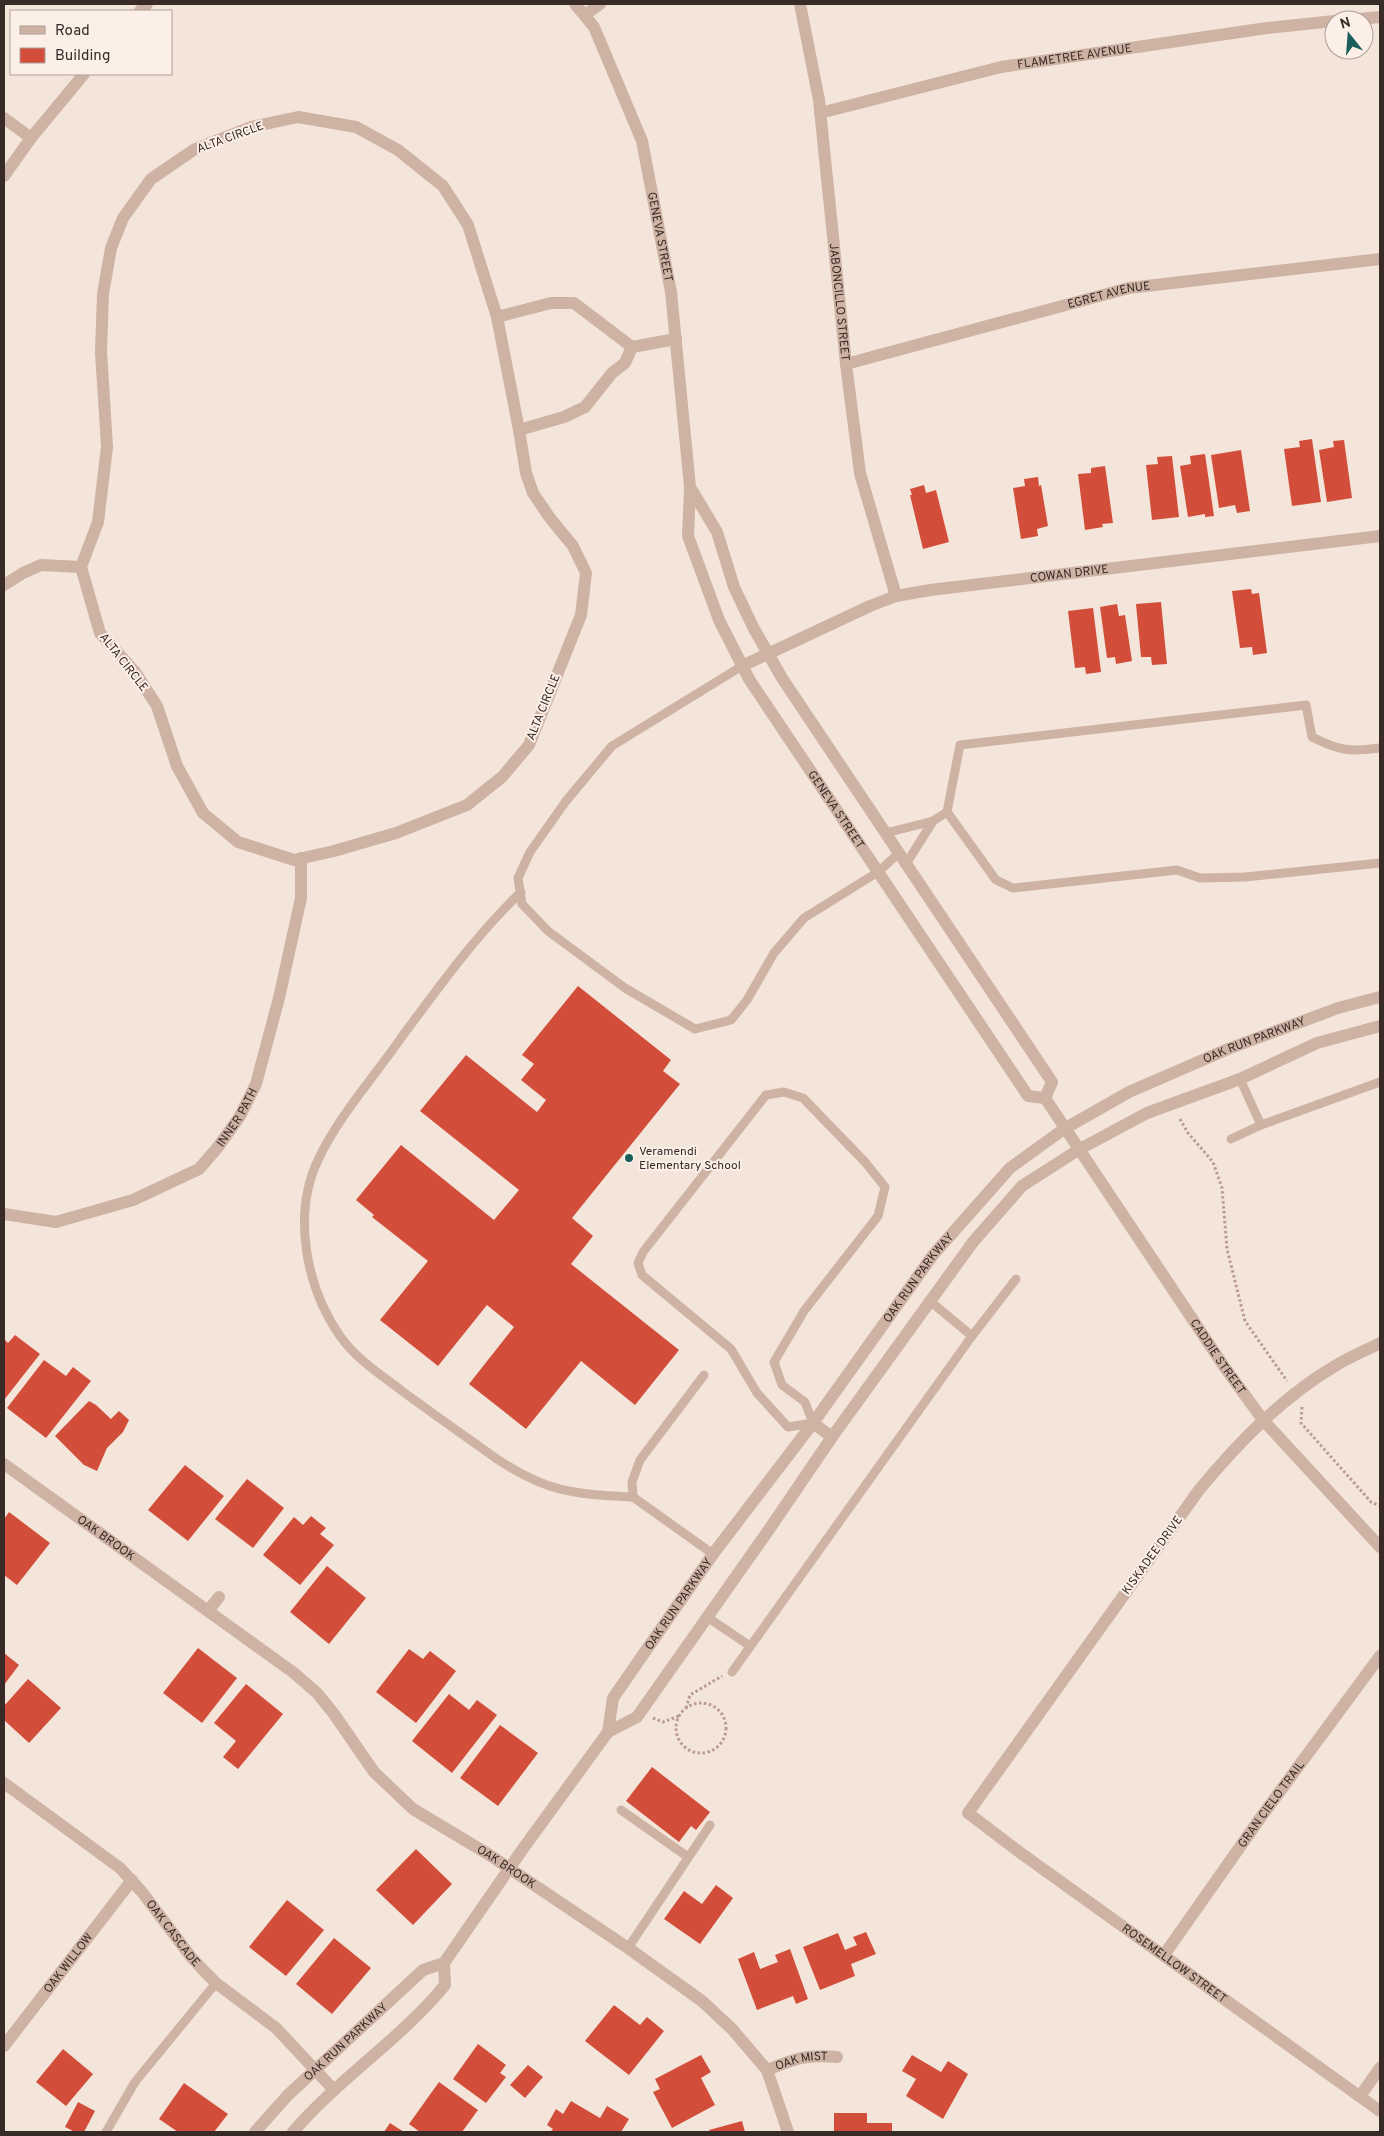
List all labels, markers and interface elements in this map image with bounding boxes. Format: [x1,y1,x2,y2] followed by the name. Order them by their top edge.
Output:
[10,10,172,75] legend
[1324,10,1374,60] north arrow
[1338,14,1353,34] text: N
[55,22,90,41] text: Road
[1016,41,1133,74] street label: FLAMETREE AVENUE
[55,47,110,66] text: Building
[195,118,266,157] street label: ALTA CIRCLE
[643,191,676,283] street label: GENEVA STREET
[825,242,853,362] street label: JABONCILLO STREET
[1066,279,1151,313] street label: EGRET AVENUE
[1029,562,1110,587] street label: COWAN DRIVE
[95,630,151,695] street label: ALTA CIRCLE
[523,672,564,743] street label: ALTA CIRCLE
[803,768,868,852] street label: GENEVA STREET
[1201,1014,1308,1068] street label: OAK RUN PARKWAY
[213,1085,262,1151] street label: INNER PATH
[639,1144,741,1174] place label: Veramendi Elementary School
[623,1152,635,1164] marker: Veramendi Elementary School
[880,1230,958,1326] street label: OAK RUN PARKWAY
[1186,1316,1249,1398] street label: CADDIE STREET
[73,1512,138,1565] street label: OAK BROOK
[1119,1513,1187,1598] street label: KISKADEE DRIVE
[642,1555,717,1654] street label: OAK RUN PARKWAY
[1235,1758,1309,1851] street label: GRAN CIELO TRAIL
[473,1842,539,1893] street label: OAK BROOK
[142,1897,203,1971] street label: OAK CASCADE
[1118,1921,1229,2007] street label: ROSEMELLOW STREET
[41,1930,97,1997] street label: OAK WILLOW
[301,1999,392,2085] street label: OAK RUN PARKWAY
[773,2049,828,2075] street label: OAK MIST

